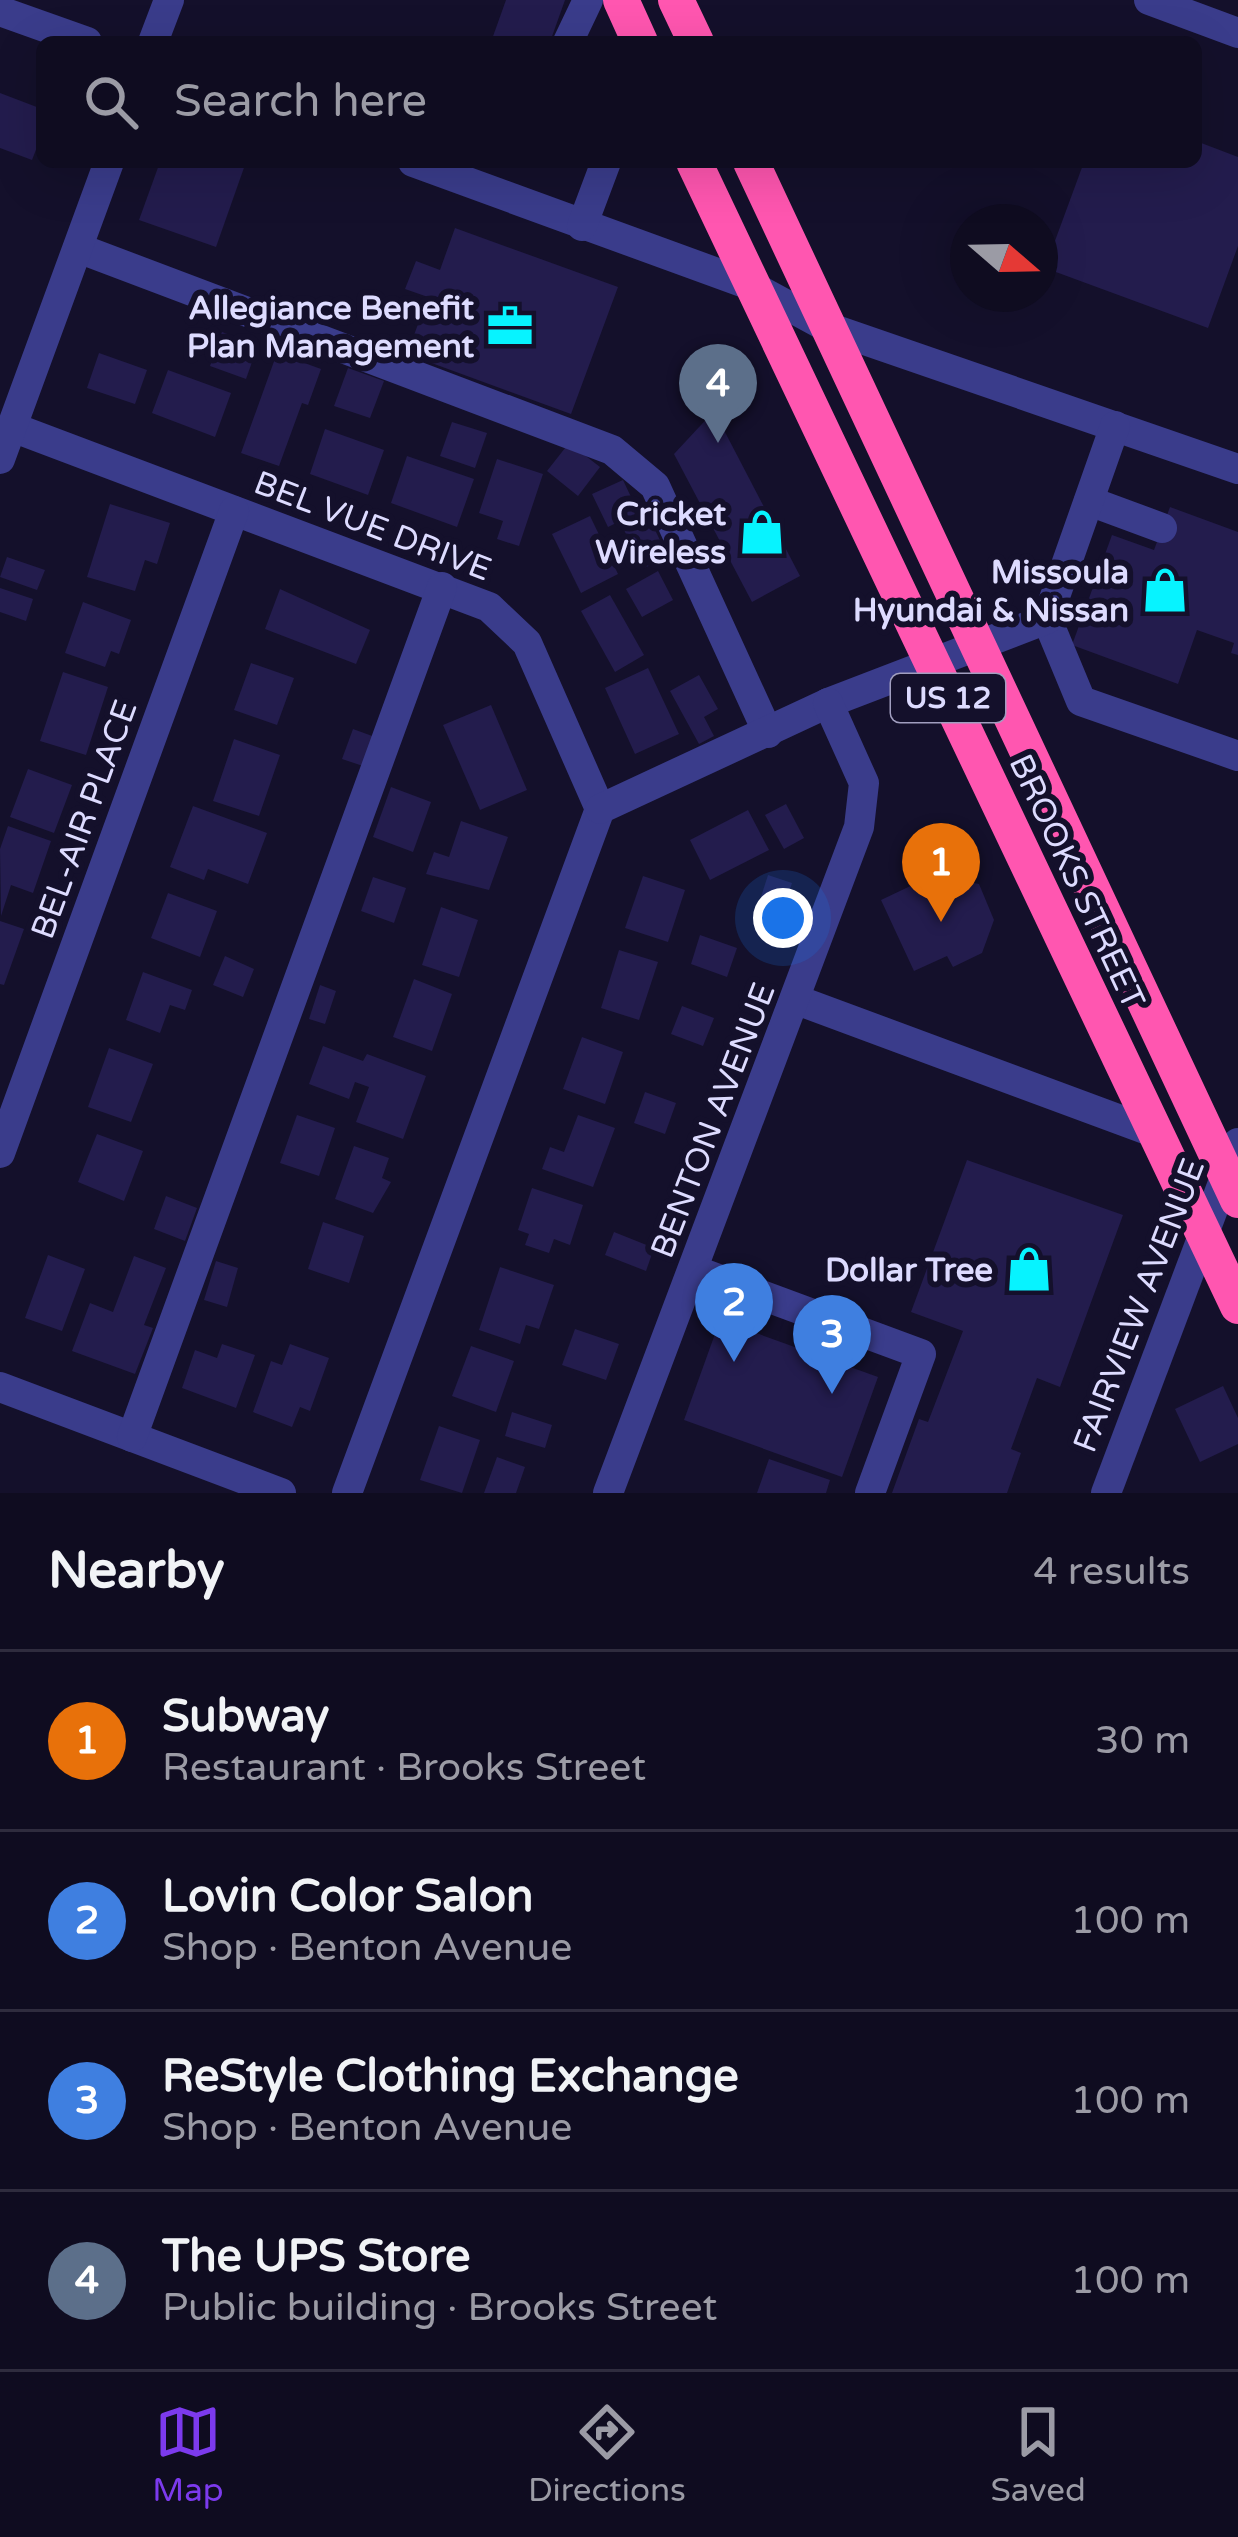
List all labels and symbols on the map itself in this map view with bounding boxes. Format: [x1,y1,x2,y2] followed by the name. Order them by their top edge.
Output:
[950,204,1058,312] north arrow
[187,289,474,366] place label: Allegiance Benefit Plan Management
[485,301,535,351] office icon: Allegiance Benefit Plan Management
[679,344,757,443] pin: 4
[248,463,496,590] street label: BEL VUE DRIVE
[595,495,726,572] place label: Cricket Wireless
[737,507,787,557] shop icon: Cricket Wireless
[853,553,1129,630] place label: Missoula Hyundai & Nissan
[1140,565,1190,615] shop icon: Missoula Hyundai & Nissan
[891,674,1005,722] road number: US 12
[23,695,146,944] street label: BEL-AIR PLACE
[1001,748,1153,1015] street label: BROOKS STREET
[902,823,980,922] pin: 1
[753,888,813,948] your location
[643,978,784,1264] street label: BENTON AVENUE
[1065,1153,1213,1458] street label: FAIRVIEW AVENUE
[1004,1244,1054,1294] shop icon: Dollar Tree
[825,1251,993,1290] place label: Dollar Tree
[695,1263,773,1362] pin: 2
[793,1295,871,1394] pin: 3

